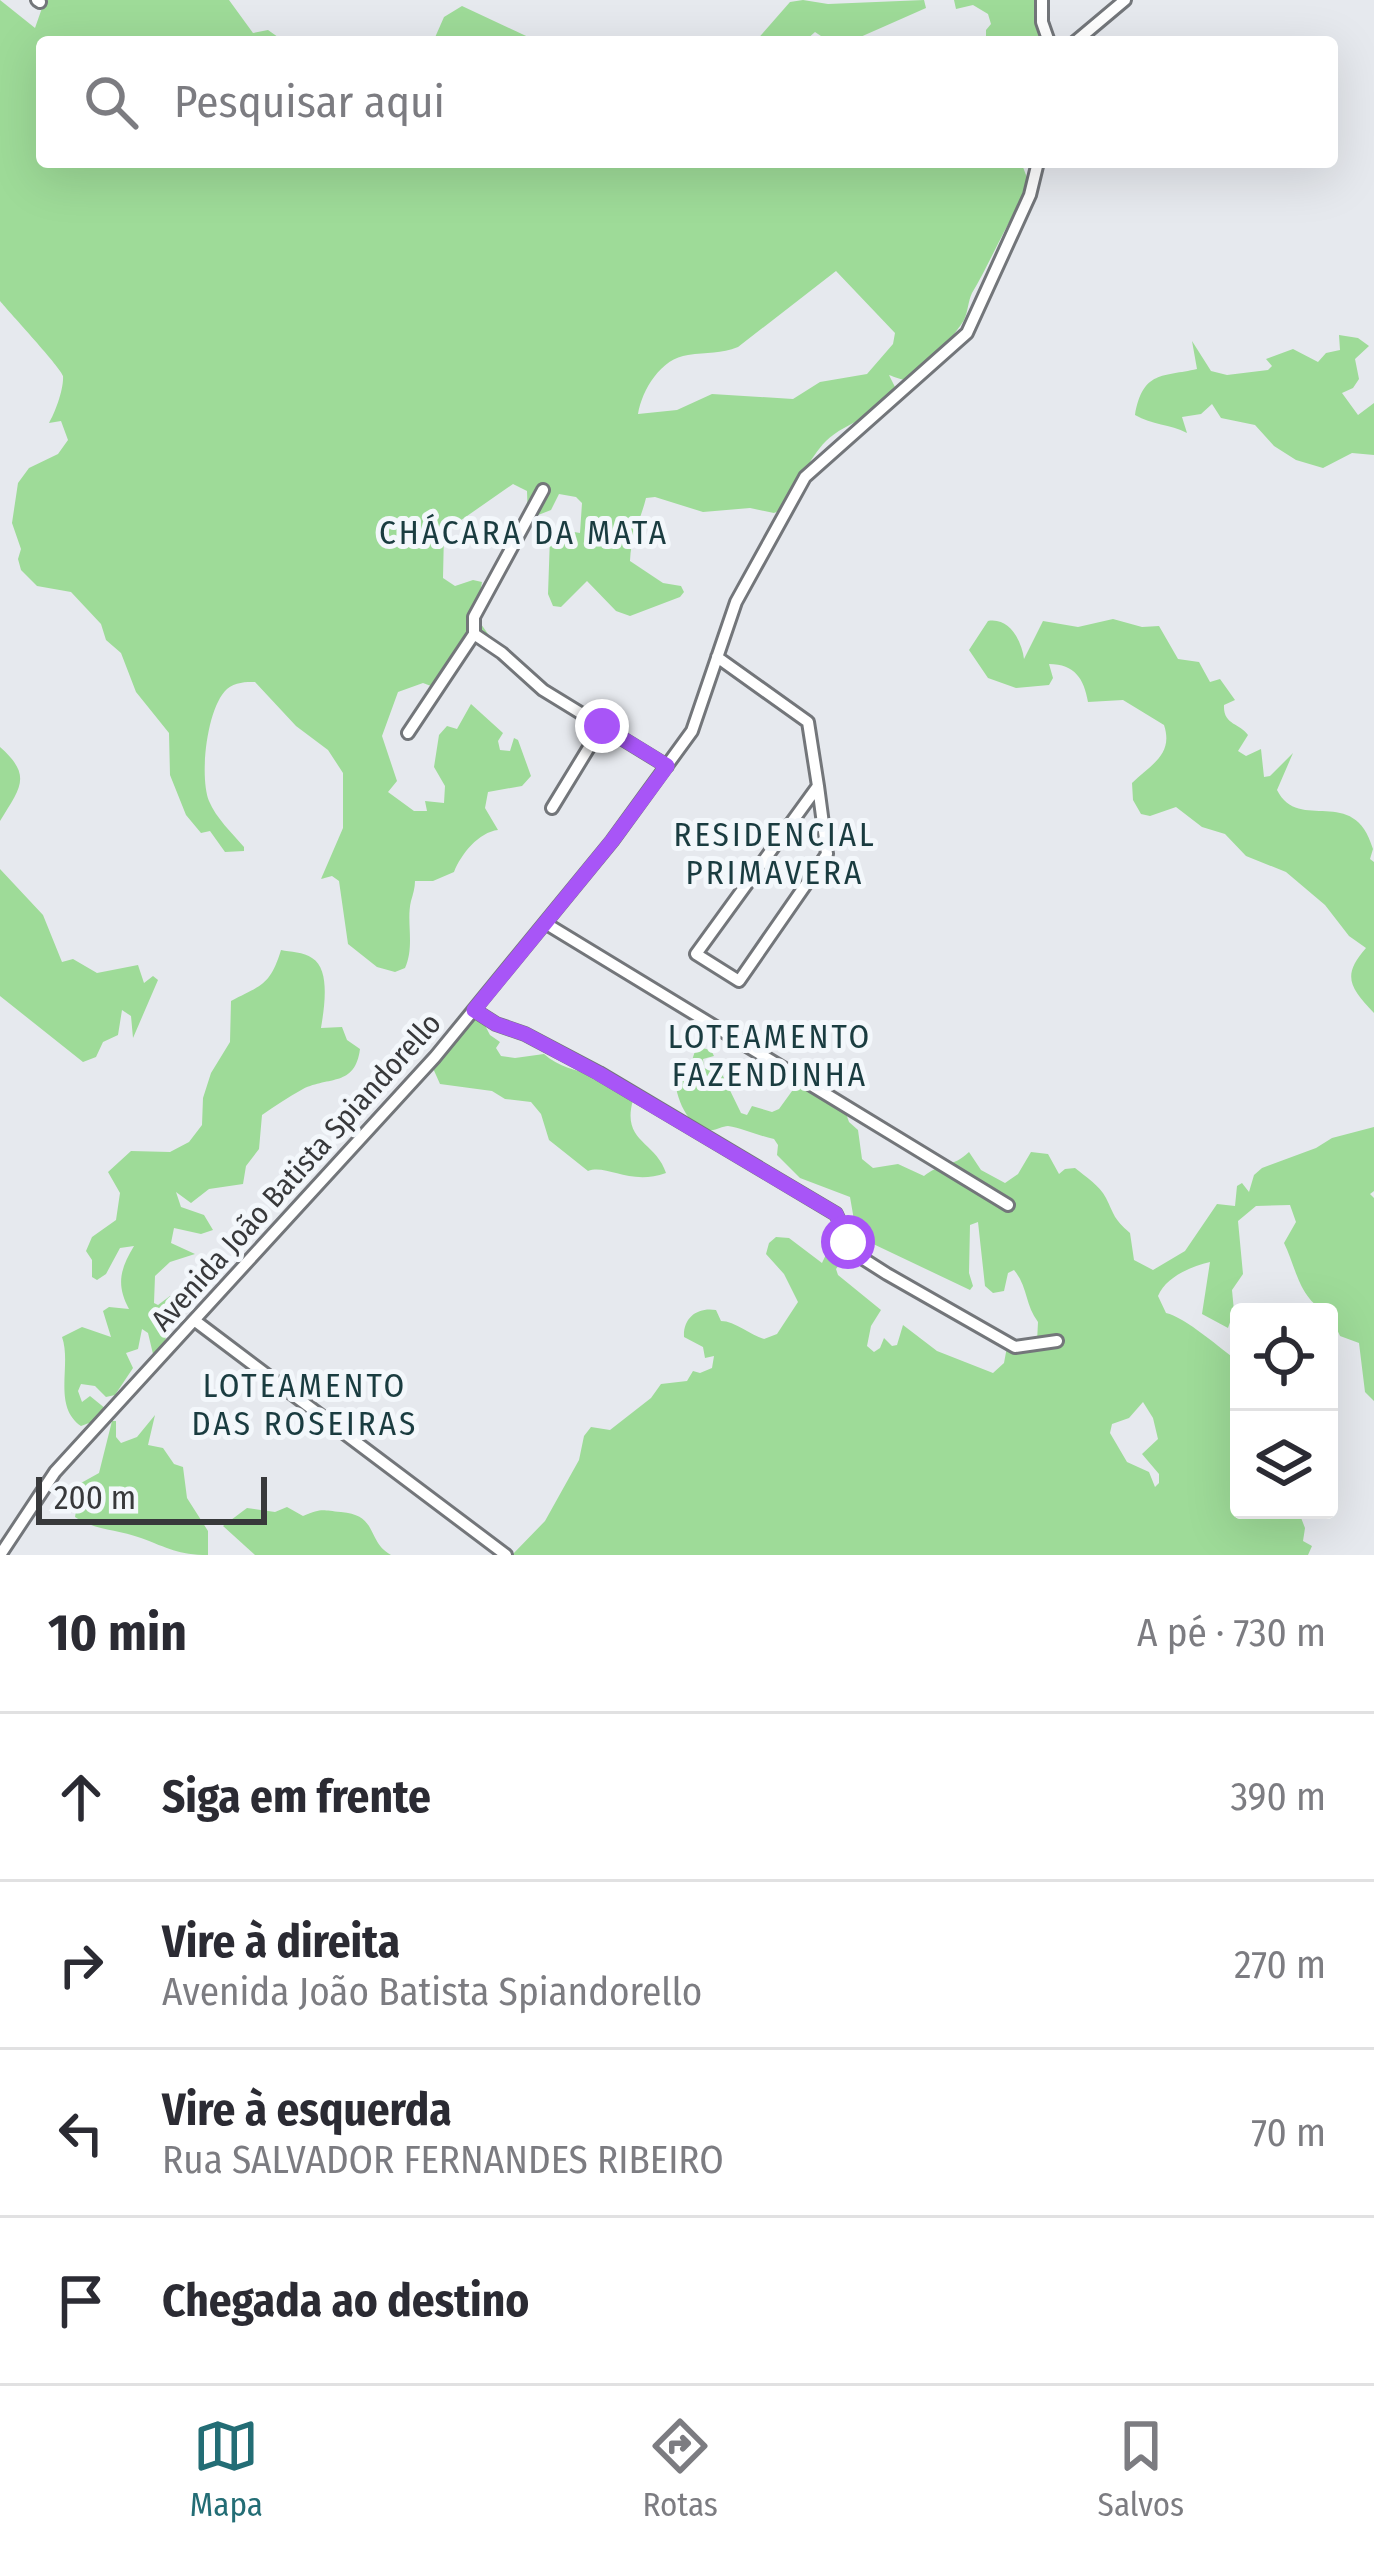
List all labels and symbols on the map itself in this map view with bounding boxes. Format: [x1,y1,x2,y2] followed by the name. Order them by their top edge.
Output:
[379,513,669,553] district label: CHÁCARA DA MATA
[575,699,629,753] route end
[673,815,877,893] district label: RESIDENCIAL PRIMAVERA
[144,1006,448,1338] street label: Avenida João Batista Spiandorello
[668,1017,872,1095] district label: LOTEAMENTO FAZENDINHA
[821,1215,875,1269] route start
[192,1366,418,1444] district label: LOTEAMENTO DAS ROSEIRAS
[36,1471,267,1524] scale bar

